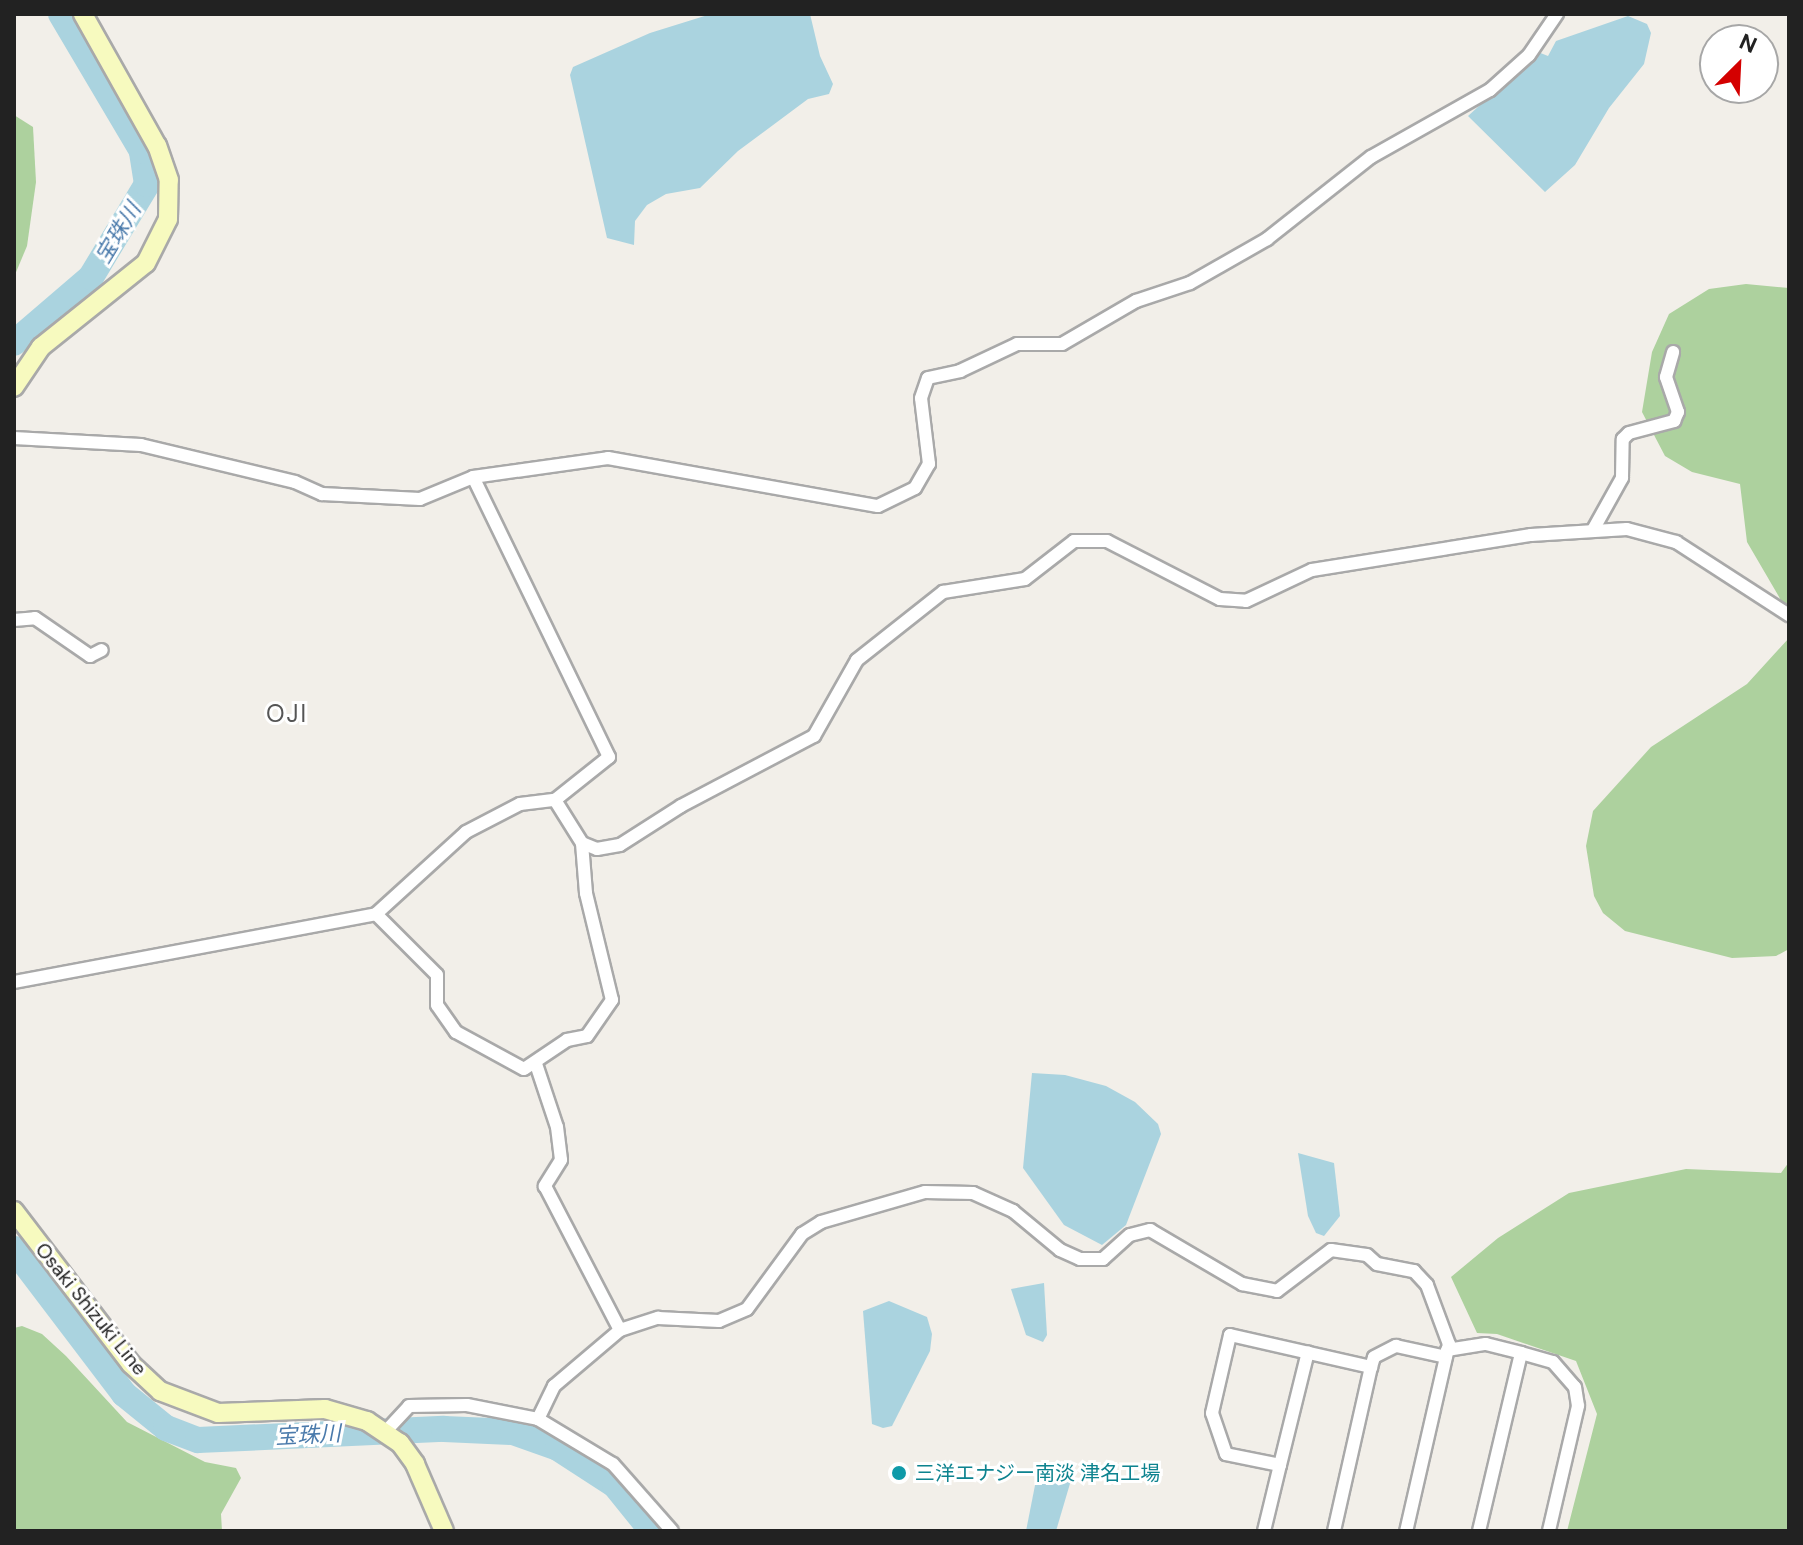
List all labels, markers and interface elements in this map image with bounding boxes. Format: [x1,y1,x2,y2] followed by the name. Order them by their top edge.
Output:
[1699,24,1779,104] north arrow
[1735,27,1761,60] text: N
[90,198,146,268] water label: 宝珠川
[266,700,308,728] district label: OJI
[30,1238,152,1380] street label: Osaki Shizuki Line
[274,1420,342,1450] water label: 宝珠川
[915,1461,1160,1485] place label: 三洋エナジー南淡 津名工場
[890,1464,908,1482] marker: 三洋エナジー南淡 津名工場

